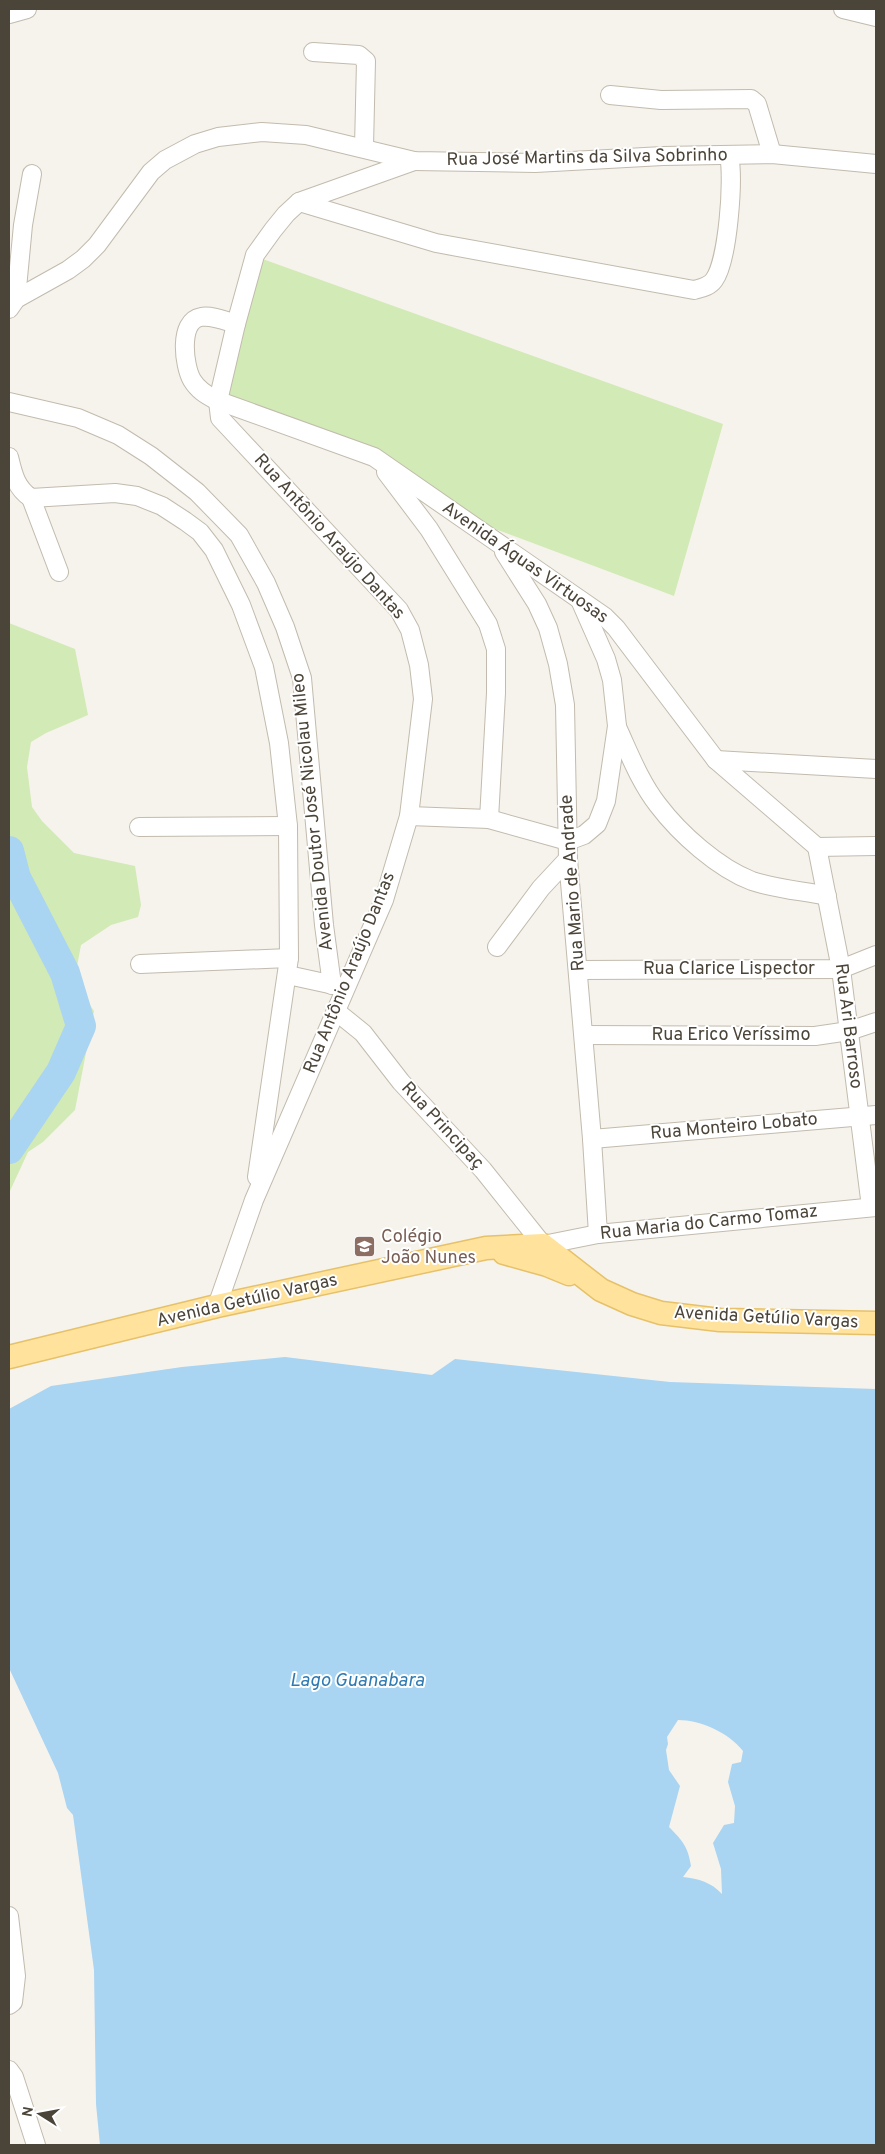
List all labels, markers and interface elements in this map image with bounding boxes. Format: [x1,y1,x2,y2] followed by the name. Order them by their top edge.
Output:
[446,144,728,172] street label: Rua José Martins da Silva Sobrinho
[248,449,410,625] street label: Rua Antônio Araújo Dantas
[437,495,614,629] street label: Avenida Águas Virtuosas
[287,672,339,952] street label: Avenida Doutor José Nicolau Mileo
[555,794,591,972] street label: Rua Mario de Andrade
[299,869,401,1077] street label: Rua Antônio Araújo Dantas
[643,958,815,981] street label: Rua Clarice Lispector
[829,962,867,1090] street label: Rua Ari Barroso
[651,1024,811,1047] street label: Rua Erico Veríssimo
[396,1077,488,1175] street label: Rua Principaç
[649,1108,819,1146] street label: Rua Monteiro Lobato
[599,1200,819,1246] street label: Rua Maria do Carmo Tomaz
[381,1226,476,1270] place label: Colégio João Nunes
[353,1235,377,1259] school or university icon: Colégio João Nunes
[154,1269,340,1333] street label: Avenida Getúlio Vargas
[673,1302,859,1334] street label: Avenida Getúlio Vargas
[290,1669,424,1693] water label: Lago Guanabara
[15,2089,65,2139] north arrow
[19,2105,38,2118] text: N

